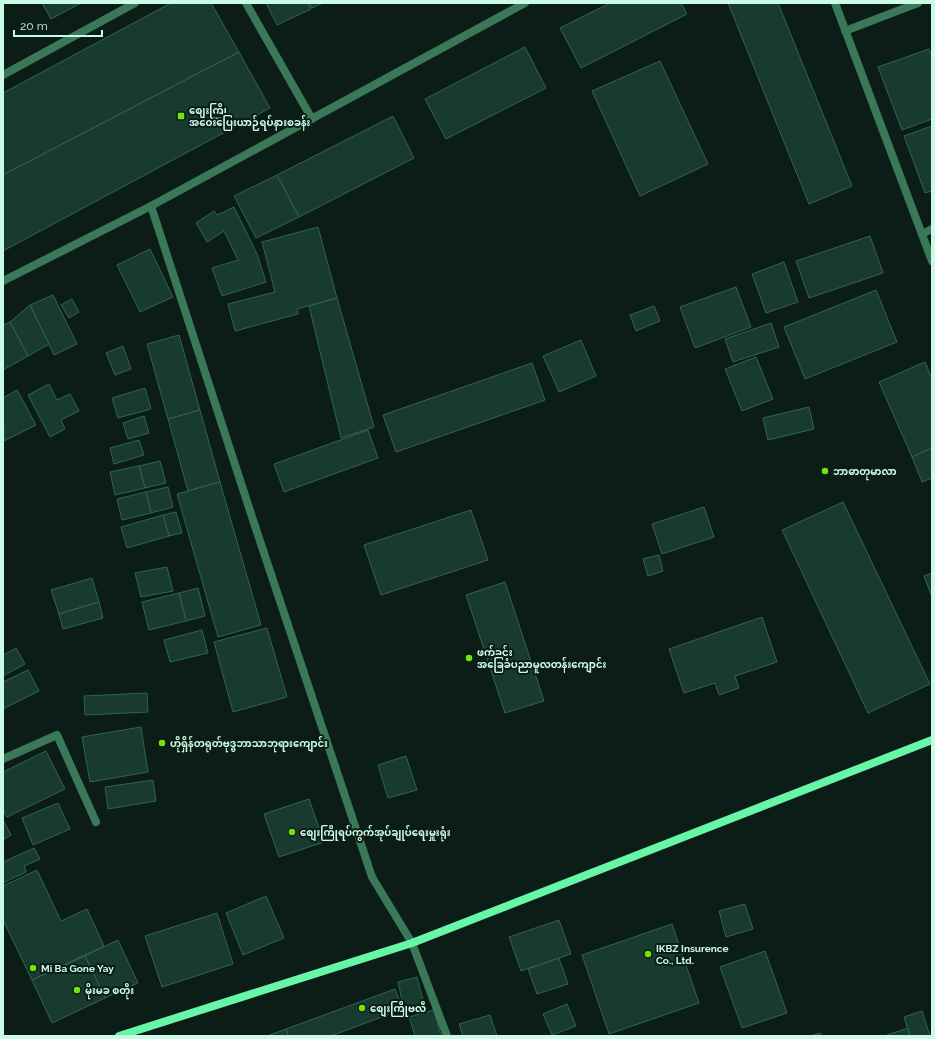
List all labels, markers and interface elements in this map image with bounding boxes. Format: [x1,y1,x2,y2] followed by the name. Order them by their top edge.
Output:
[14,12,102,38] scale bar
[20,19,48,33] text: 20 m
[189,103,311,131] place label: စျေးကြို အဝေးပြေးယာဉ်ရပ်နားစခန်း
[176,111,186,121] marker: စျေးကြို အဝေးပြေးယာဉ်ရပ်နားစခန်း
[820,466,830,476] marker: ဘာဓာတုမာလာ
[833,466,897,481] place label: ဘာဓာတုမာလာ
[477,645,606,674] place label: ဖက်ခင်း အခြေခံပညာမူလတန်းကျောင်း
[464,653,474,663] marker: ဖက်ခင်း အခြေခံပညာမူလတန်းကျောင်း
[170,736,328,753] place label: ဟိုရှိန်တရုတ်ဗုဒ္ဓဘာသာဘုရားကျောင်း
[157,738,167,748] marker: ဟိုရှိန်တရုတ်ဗုဒ္ဓဘာသာဘုရားကျောင်း
[300,825,451,842] place label: စျေးကြိုရပ်ကွက်အုပ်ချုပ်ရေးမှူးရုံး
[287,827,297,837] marker: စျေးကြိုရပ်ကွက်အုပ်ချုပ်ရေးမှူးရုံး
[656,943,728,966] place label: IKBZ Insurence Co., Ltd.
[643,949,653,959] marker: IKBZ Insurence Co., Ltd.
[28,963,38,973] marker: Mi Ba Gone Yay
[41,963,114,974] place label: Mi Ba Gone Yay
[85,983,134,1000] place label: မိုးမခ စတိုး
[72,985,82,995] marker: မိုးမခ စတိုး
[370,1001,426,1017] place label: စျေးကြိုဗလီ
[357,1003,367,1013] marker: စျေးကြိုဗလီ

